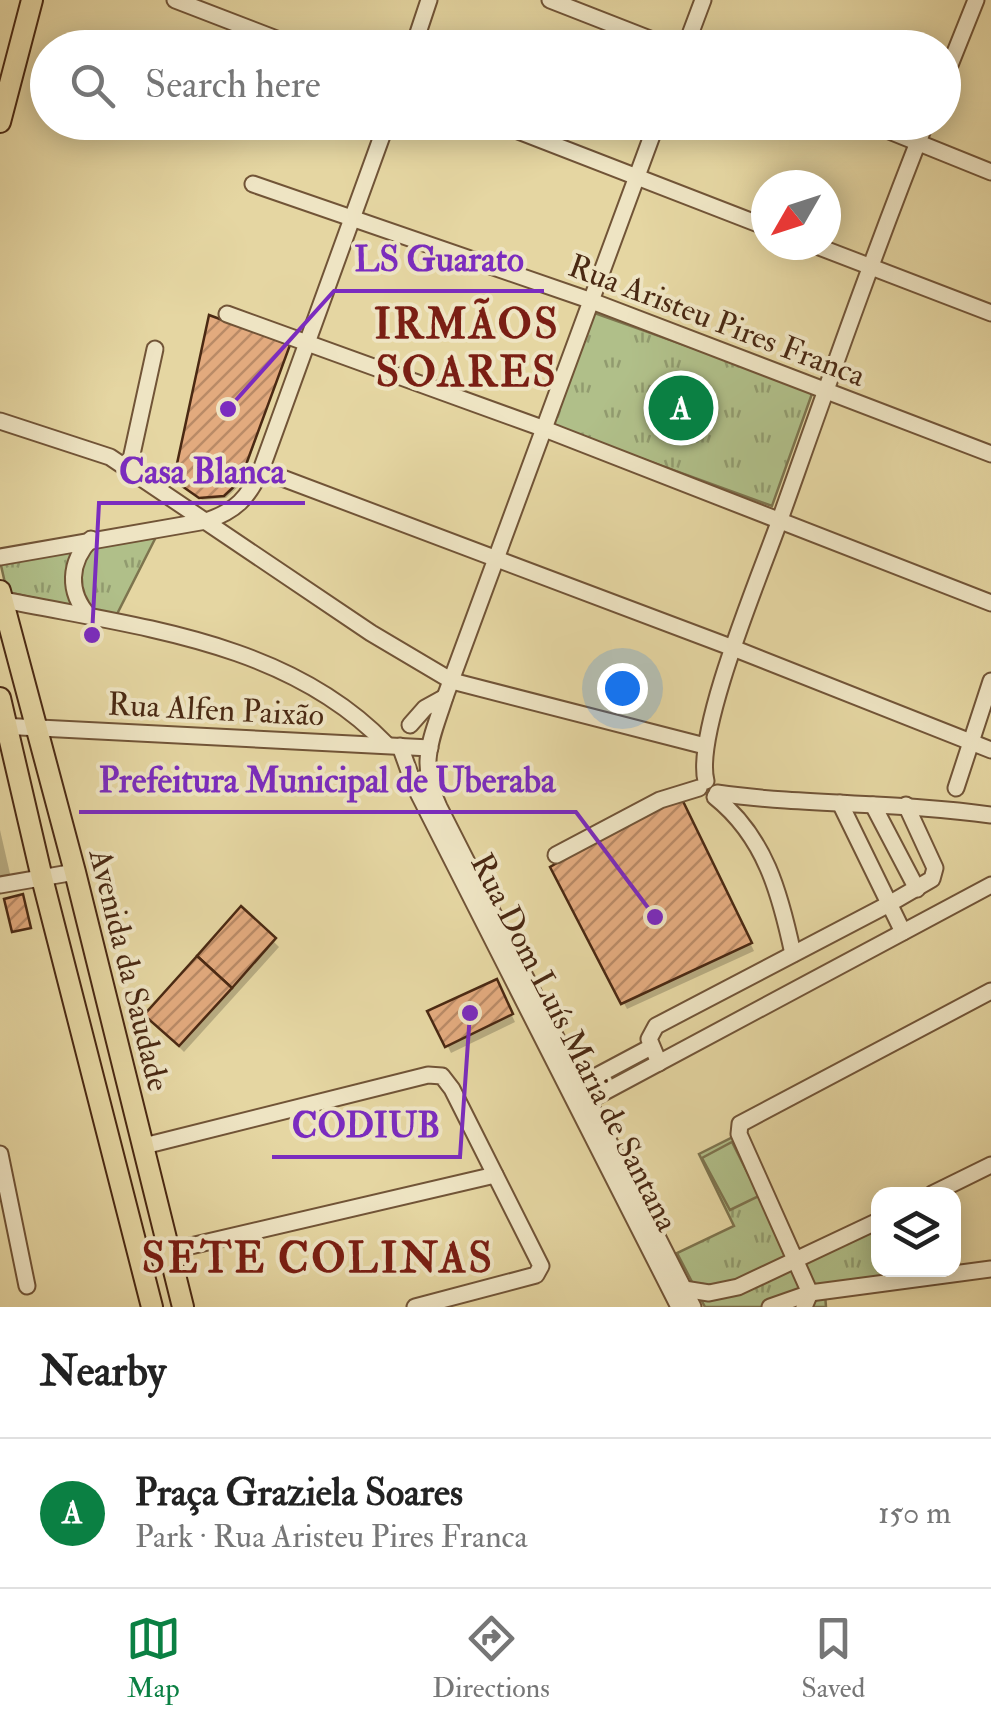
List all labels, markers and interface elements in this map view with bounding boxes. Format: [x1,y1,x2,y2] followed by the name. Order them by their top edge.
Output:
[30,30,961,140] search box
[65,58,120,113] icon: search
[145,61,321,109] text: Search here
[751,170,841,260] north arrow
[334,226,544,291] callout: LS Guarato
[354,238,524,282] text: LS Guarato
[563,246,871,396] street label: Rua Aristeu Pires Franca
[374,297,560,399] district label: IRMÃOS SOARES
[648,370,714,446] pin: A
[99,438,305,503] callout: Casa Blanca
[119,450,287,494] text: Casa Blanca
[597,663,648,714] your location
[107,684,325,736] street label: Rua Alfen Paixão
[79,747,576,812] callout: Prefeitura Municipal de Uberaba
[99,759,557,803] text: Prefeitura Municipal de Uberaba
[79,844,178,1095] street label: Avenida da Saudade
[461,847,687,1239] street label: Rua Dom Luís Maria de Santana
[272,1092,460,1157] callout: CODIUB
[292,1104,440,1148] text: CODIUB
[871,1187,961,1277] map controls
[871,1187,961,1277] button: layers
[142,1233,494,1285] district label: SETE COLINAS
[40,1346,166,1398] text: Nearby
[135,1469,463,1517] text: Praça Graziela Soares
[62,1493,83,1533] text: A
[878,1493,951,1533] text: 150 m
[135,1517,528,1557] text: Park · Rua Aristeu Pires Franca
[126,1611,181,1706] tab: Map
[432,1611,550,1706] tab: Directions
[801,1611,865,1706] tab: Saved

